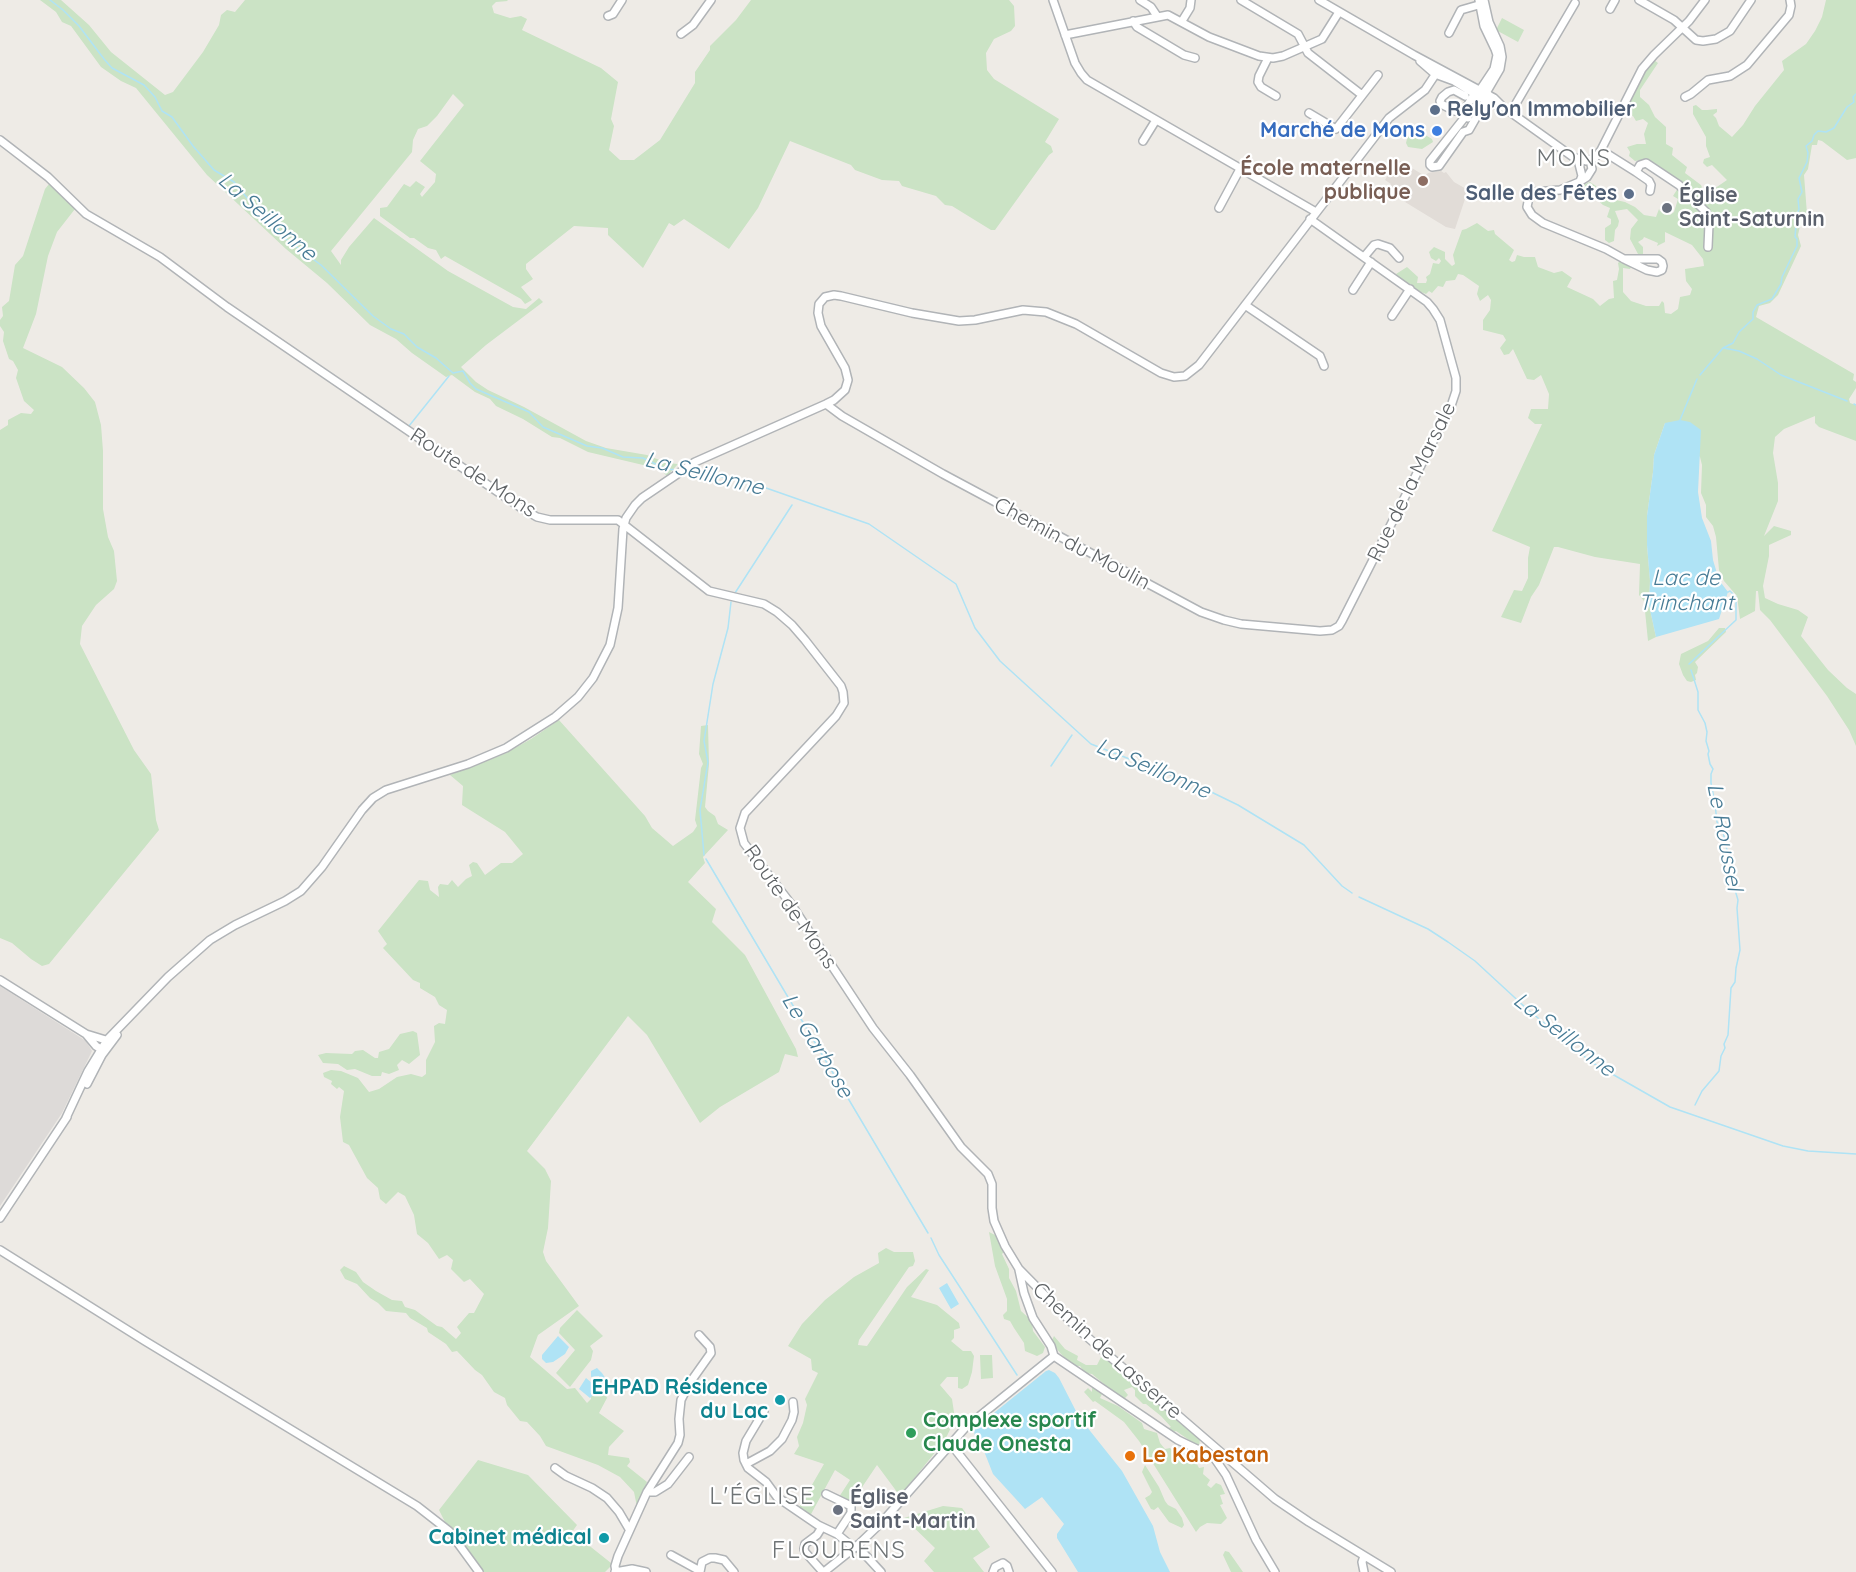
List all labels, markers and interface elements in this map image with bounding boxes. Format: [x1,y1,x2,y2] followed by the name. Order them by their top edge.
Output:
[1447,97,1635,123] place label: Rely'on Immobilier
[1428,103,1442,117] marker: Rely'on Immobilier
[1260,118,1425,144] place label: Marché de Mons
[1430,124,1444,138] marker: Marché de Mons
[1536,145,1612,173] district label: MONS
[1240,156,1411,206] place label: École maternelle publique
[212,167,322,267] water label: La Seillonne
[1416,174,1430,188] marker: École maternelle publique
[1465,181,1617,207] place label: Salle des Fêtes
[1679,183,1825,233] place label: Église Saint-Saturnin
[1622,187,1636,201] marker: Salle des Fêtes
[1660,201,1674,215] marker: Église Saint-Saturnin
[1362,398,1462,566] street label: Rue de la Marsale
[405,423,541,523] street label: Route de Mons
[642,446,766,502] water label: La Seillonne
[990,492,1154,596] street label: Chemin du Moulin
[1638,565,1734,616] water label: Lac de Trinchant
[1092,733,1214,805] water label: La Seillonne
[1701,781,1747,893] water label: Le Roussel
[738,840,842,974] street label: Route de Mons
[1508,987,1620,1083] water label: La Seillonne
[776,989,858,1103] water label: Le Garbose
[1027,1277,1187,1425] street label: Chemin de Lasserre
[592,1375,768,1425] place label: EHPAD Résidence du Lac
[773,1393,787,1407] marker: EHPAD Résidence du Lac
[923,1408,1096,1458] place label: Complexe sportif Claude Onesta
[904,1426,918,1440] marker: Complexe sportif Claude Onesta
[1142,1443,1269,1469] place label: Le Kabestan
[1123,1449,1137,1463] marker: Le Kabestan
[709,1483,815,1511] district label: L'ÉGLISE
[850,1485,976,1535] place label: Église Saint-Martin
[831,1503,845,1517] marker: Église Saint-Martin
[428,1525,592,1551] place label: Cabinet médical
[597,1531,611,1545] marker: Cabinet médical
[772,1537,906,1565] district label: FLOURENS

